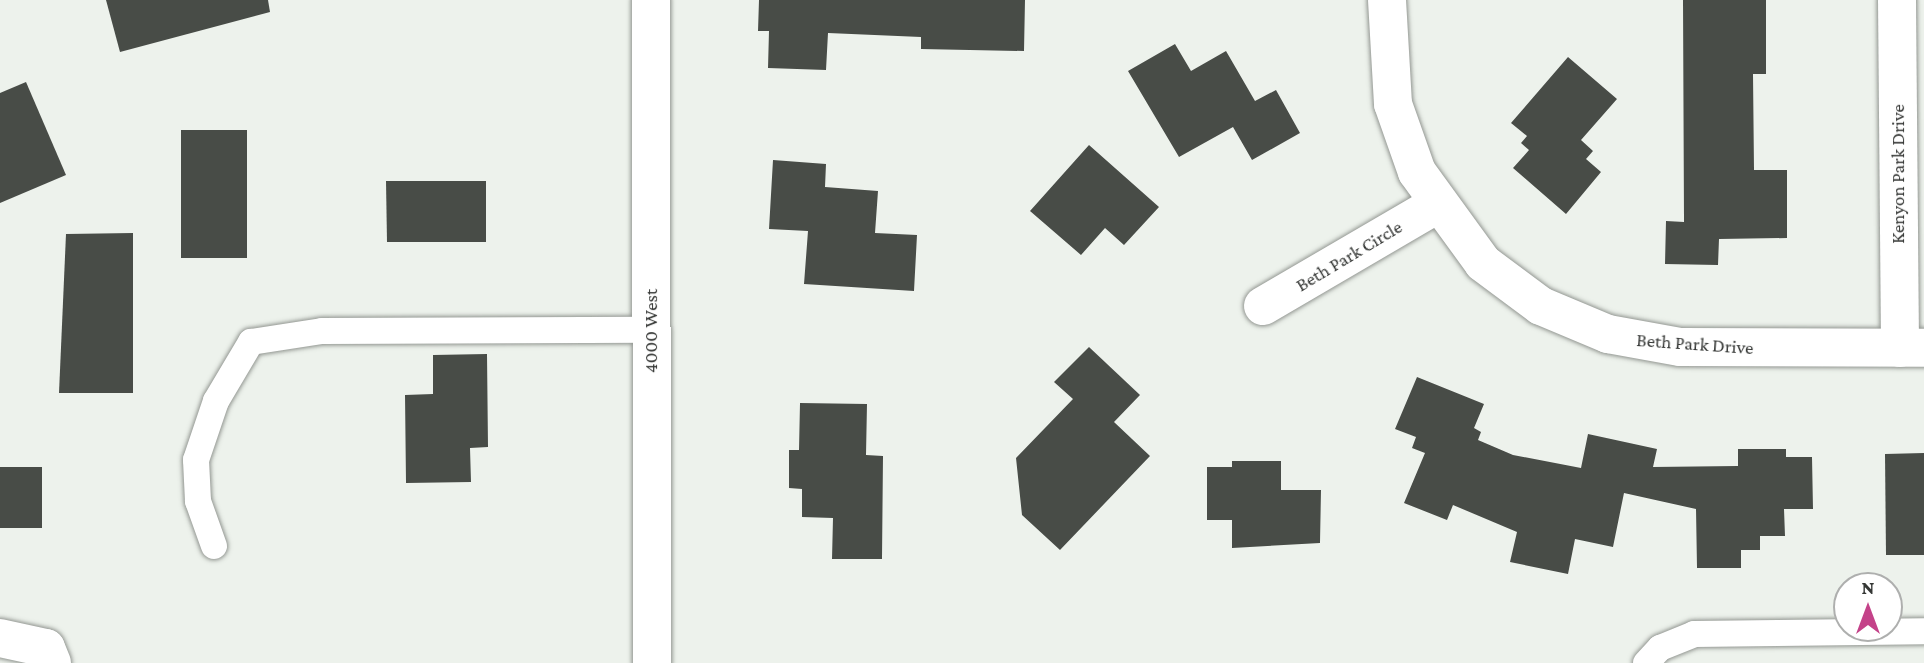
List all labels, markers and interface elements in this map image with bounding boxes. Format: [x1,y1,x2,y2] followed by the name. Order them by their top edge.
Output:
[1887,104,1909,244] street label: Kenyon Park Drive
[1292,215,1406,297] street label: Beth Park Circle
[640,289,662,373] street label: 4000 West
[1636,329,1754,359] street label: Beth Park Drive
[1833,572,1903,642] north arrow
[1862,577,1874,598] text: N

